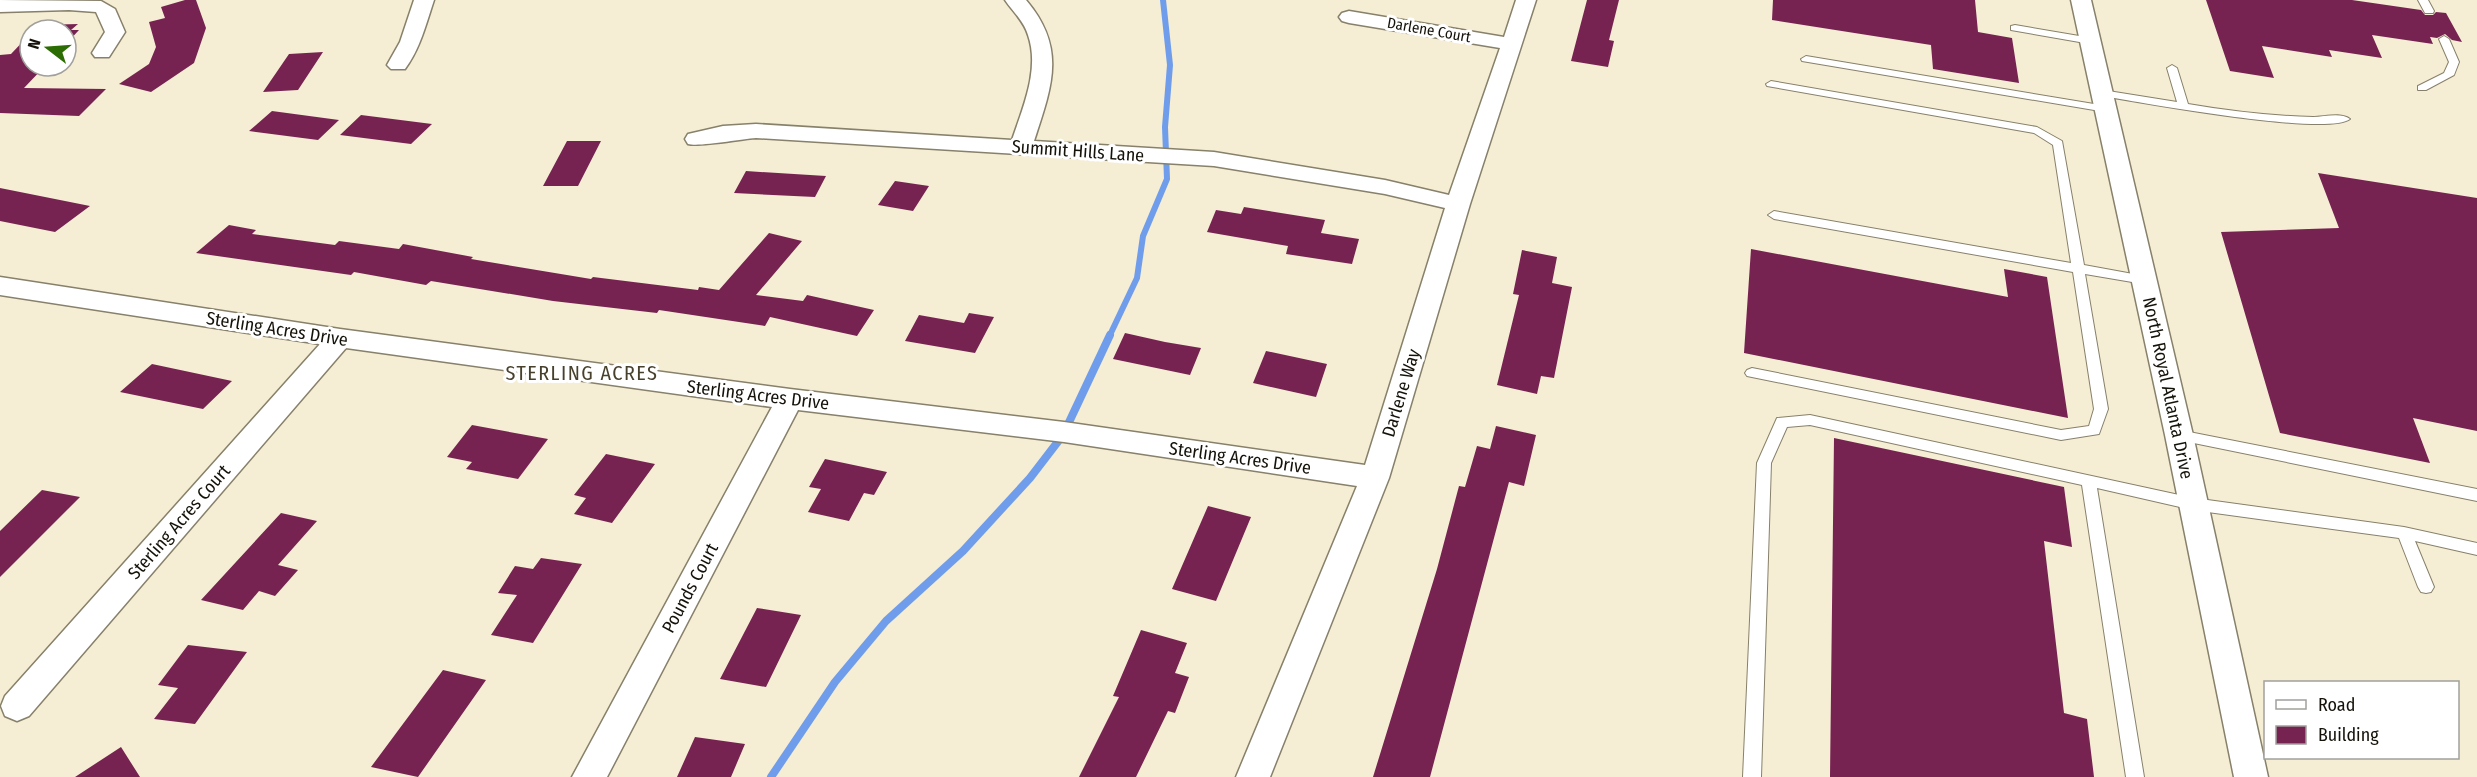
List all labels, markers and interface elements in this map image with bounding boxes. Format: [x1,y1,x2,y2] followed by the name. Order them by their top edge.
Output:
[1386,14,1472,46] street label: Darlene Court
[18,18,78,78] north arrow
[24,36,45,51] text: N
[1011,135,1145,167] street label: Summit Hills Lane
[2138,295,2198,481] street label: North Royal Atlanta Drive
[205,307,349,351] street label: Sterling Acres Drive
[1377,346,1425,440] street label: Darlene Way
[506,361,658,385] district label: STERLING ACRES
[686,375,830,415] street label: Sterling Acres Drive
[1168,437,1312,479] street label: Sterling Acres Drive
[123,460,235,584] street label: Sterling Acres Court
[657,539,723,637] street label: Pounds Court
[2264,681,2459,759] legend
[2318,694,2355,716] text: Road
[2318,724,2379,746] text: Building

